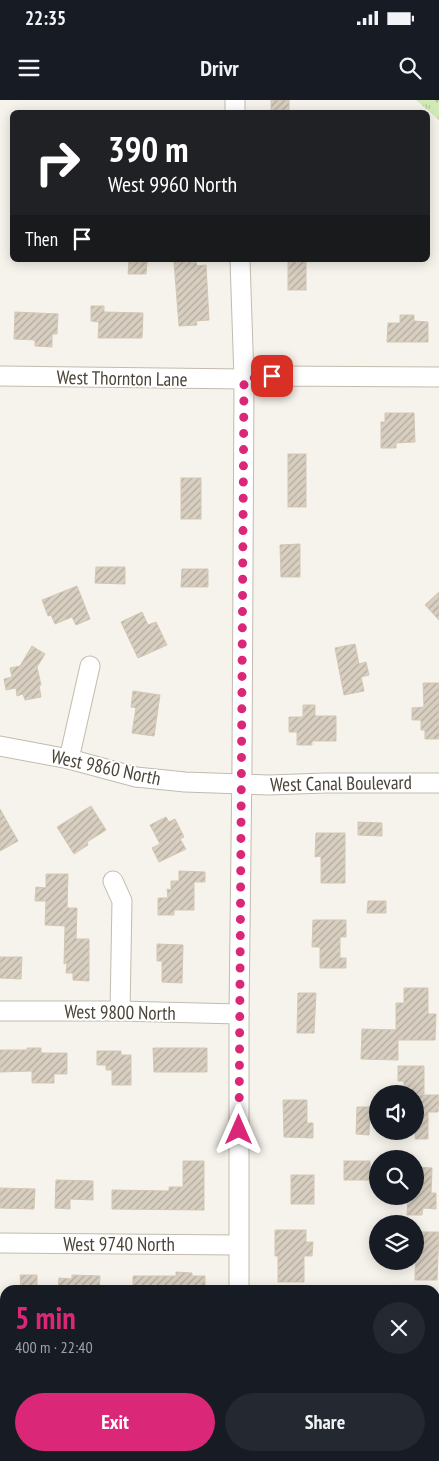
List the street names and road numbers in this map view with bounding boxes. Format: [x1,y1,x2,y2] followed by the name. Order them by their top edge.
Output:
[56,365,188,391] street label: West Thornton Lane
[49,744,163,790] street label: West 9860 North
[270,770,412,796] street label: West Canal Boulevard
[64,999,176,1025] street label: West 9800 North
[63,1232,175,1256] street label: West 9740 North

